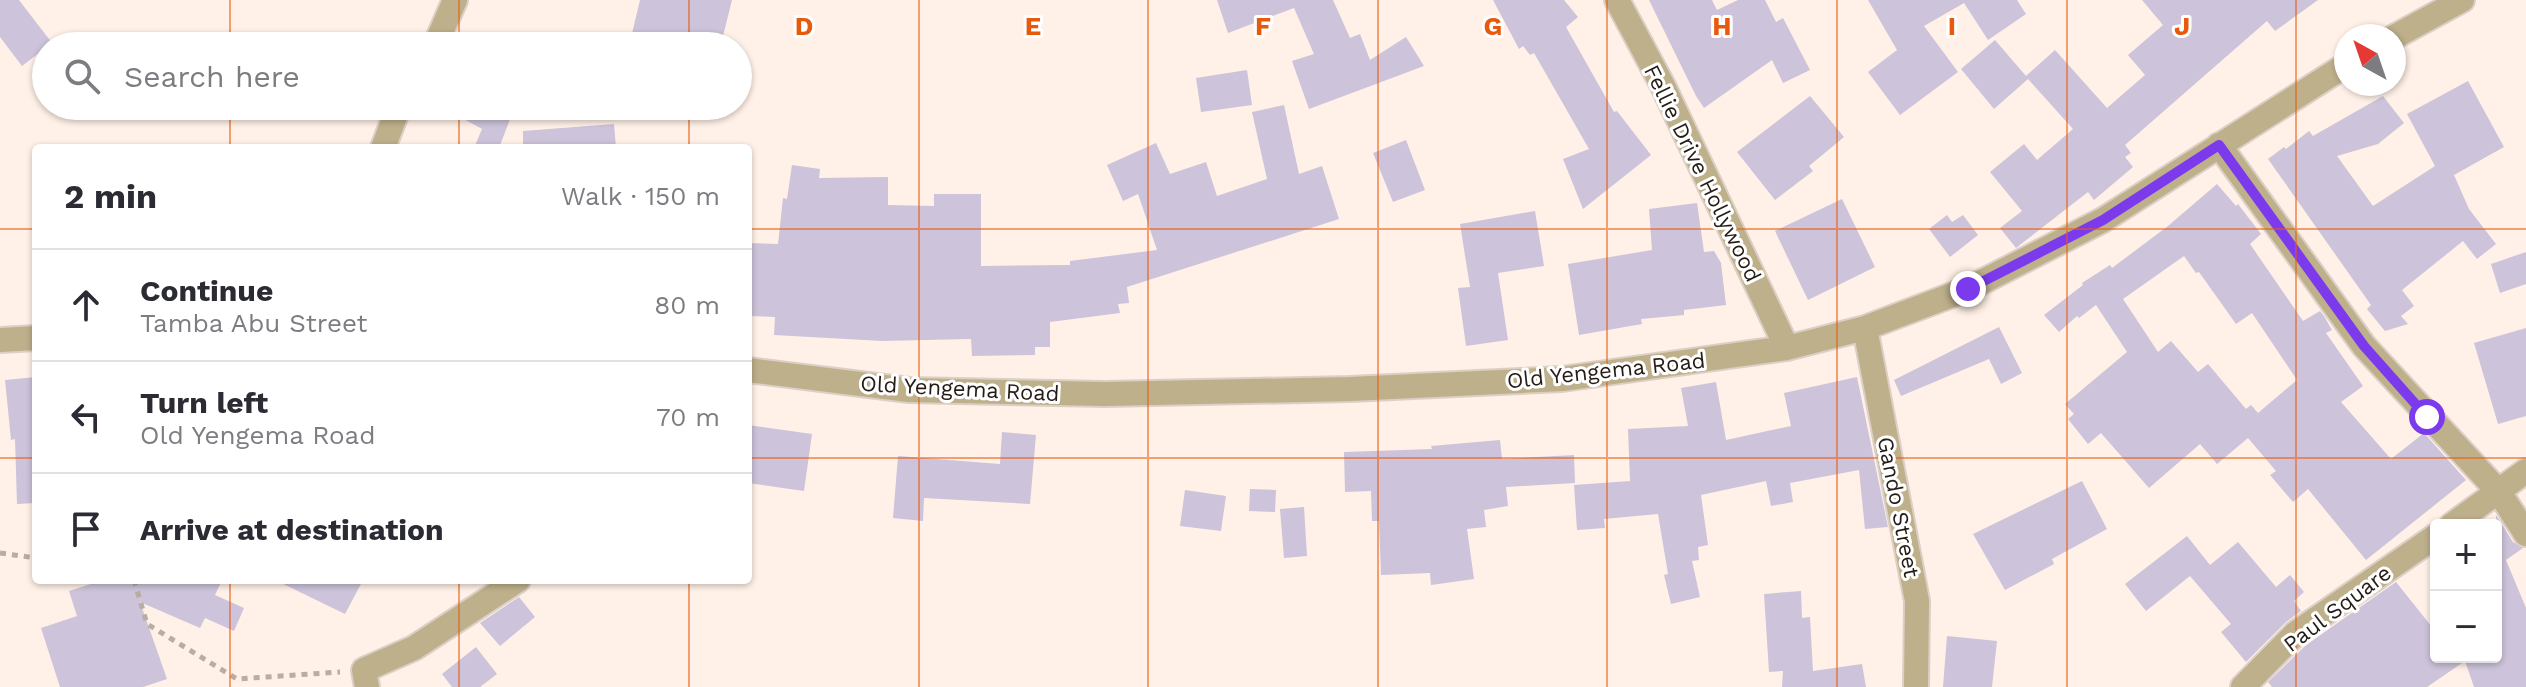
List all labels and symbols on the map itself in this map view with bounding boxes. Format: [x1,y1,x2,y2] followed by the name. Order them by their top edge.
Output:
[795,11,813,41] text: D
[1025,11,1041,41] text: E
[1255,11,1271,41] text: F
[1484,11,1502,41] text: G
[1712,11,1732,41] text: H
[1948,11,1956,41] text: I
[2174,11,2190,41] text: J
[2334,24,2406,96] north arrow
[1639,61,1766,286] street label: Fellie Drive Hollywood
[1950,271,1986,307] route end
[1506,348,1707,393] street label: Old Yengema Road
[860,371,1060,406] street label: Old Yengema Road
[2409,399,2445,435] route start
[1873,435,1924,580] street label: Gando Street
[2279,560,2396,657] street label: Paul Square

